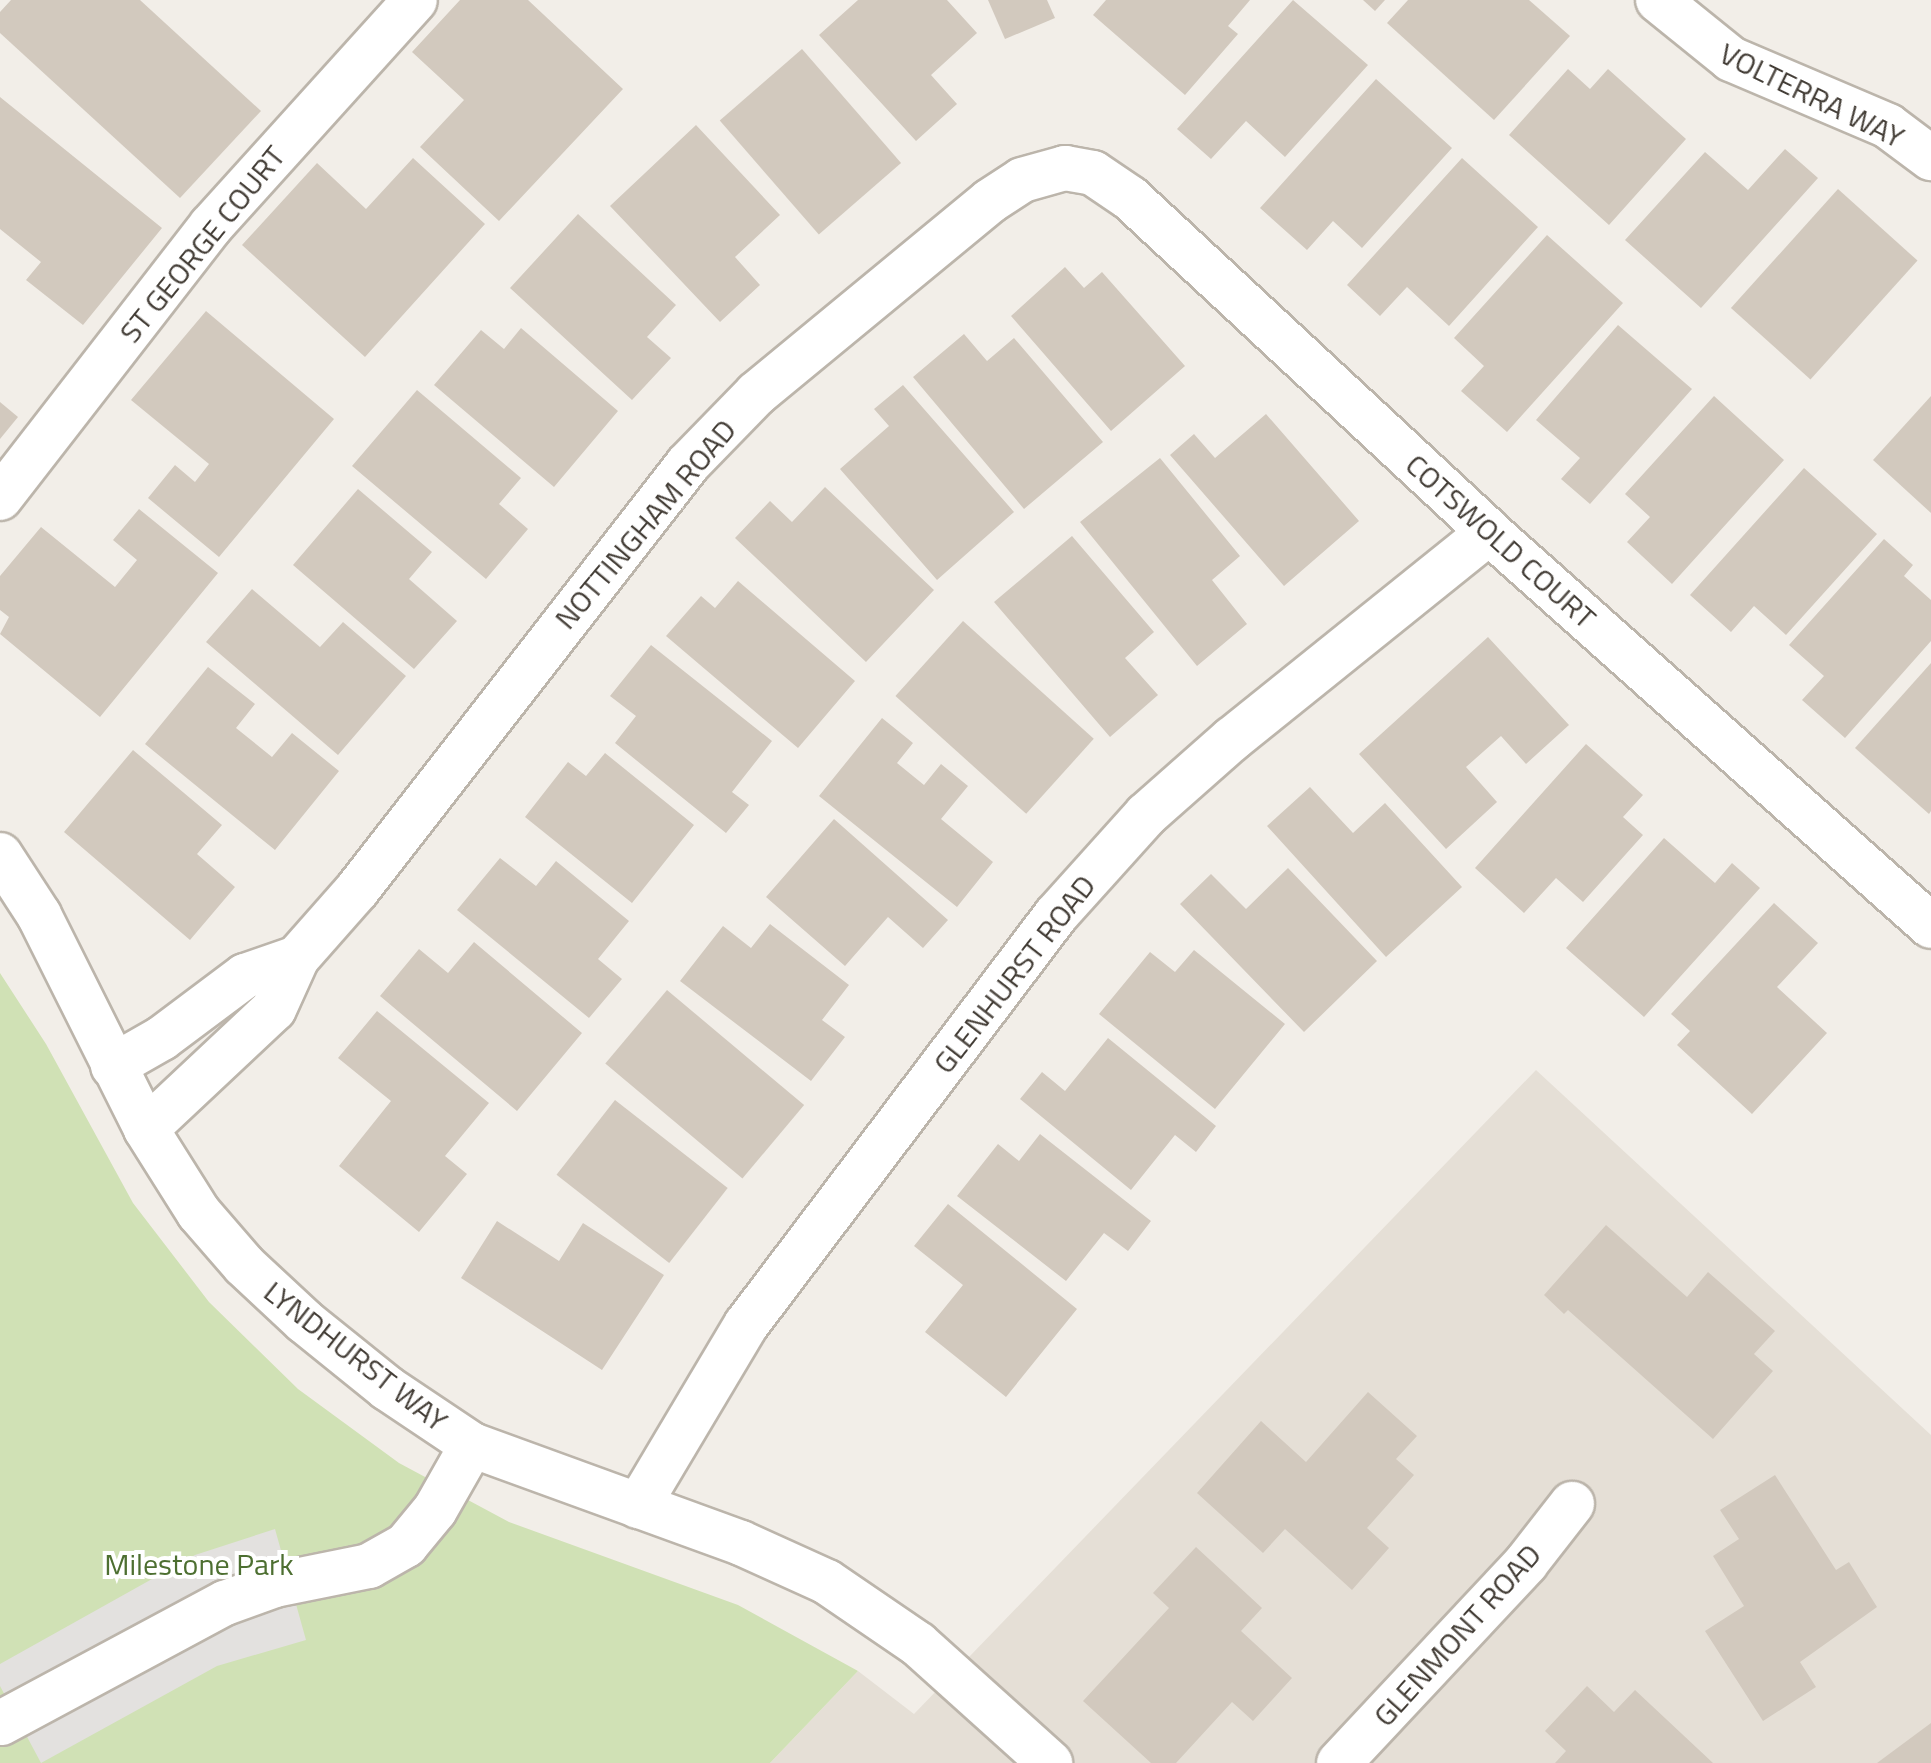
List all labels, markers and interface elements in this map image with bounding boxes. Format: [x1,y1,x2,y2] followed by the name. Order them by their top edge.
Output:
[1714,35,1910,155] street label: VOLTERRA WAY
[112,138,292,350] street label: ST GEORGE COURT
[547,412,743,636] street label: NOTTINGHAM ROAD
[1399,446,1603,636] street label: COTSWOLD COURT
[925,868,1103,1080] street label: GLENHURST ROAD
[257,1273,455,1439] street label: LYNDHURST WAY
[1366,1537,1548,1733] street label: GLENMONT ROAD
[104,1546,294,1582] park label: Milestone Park

